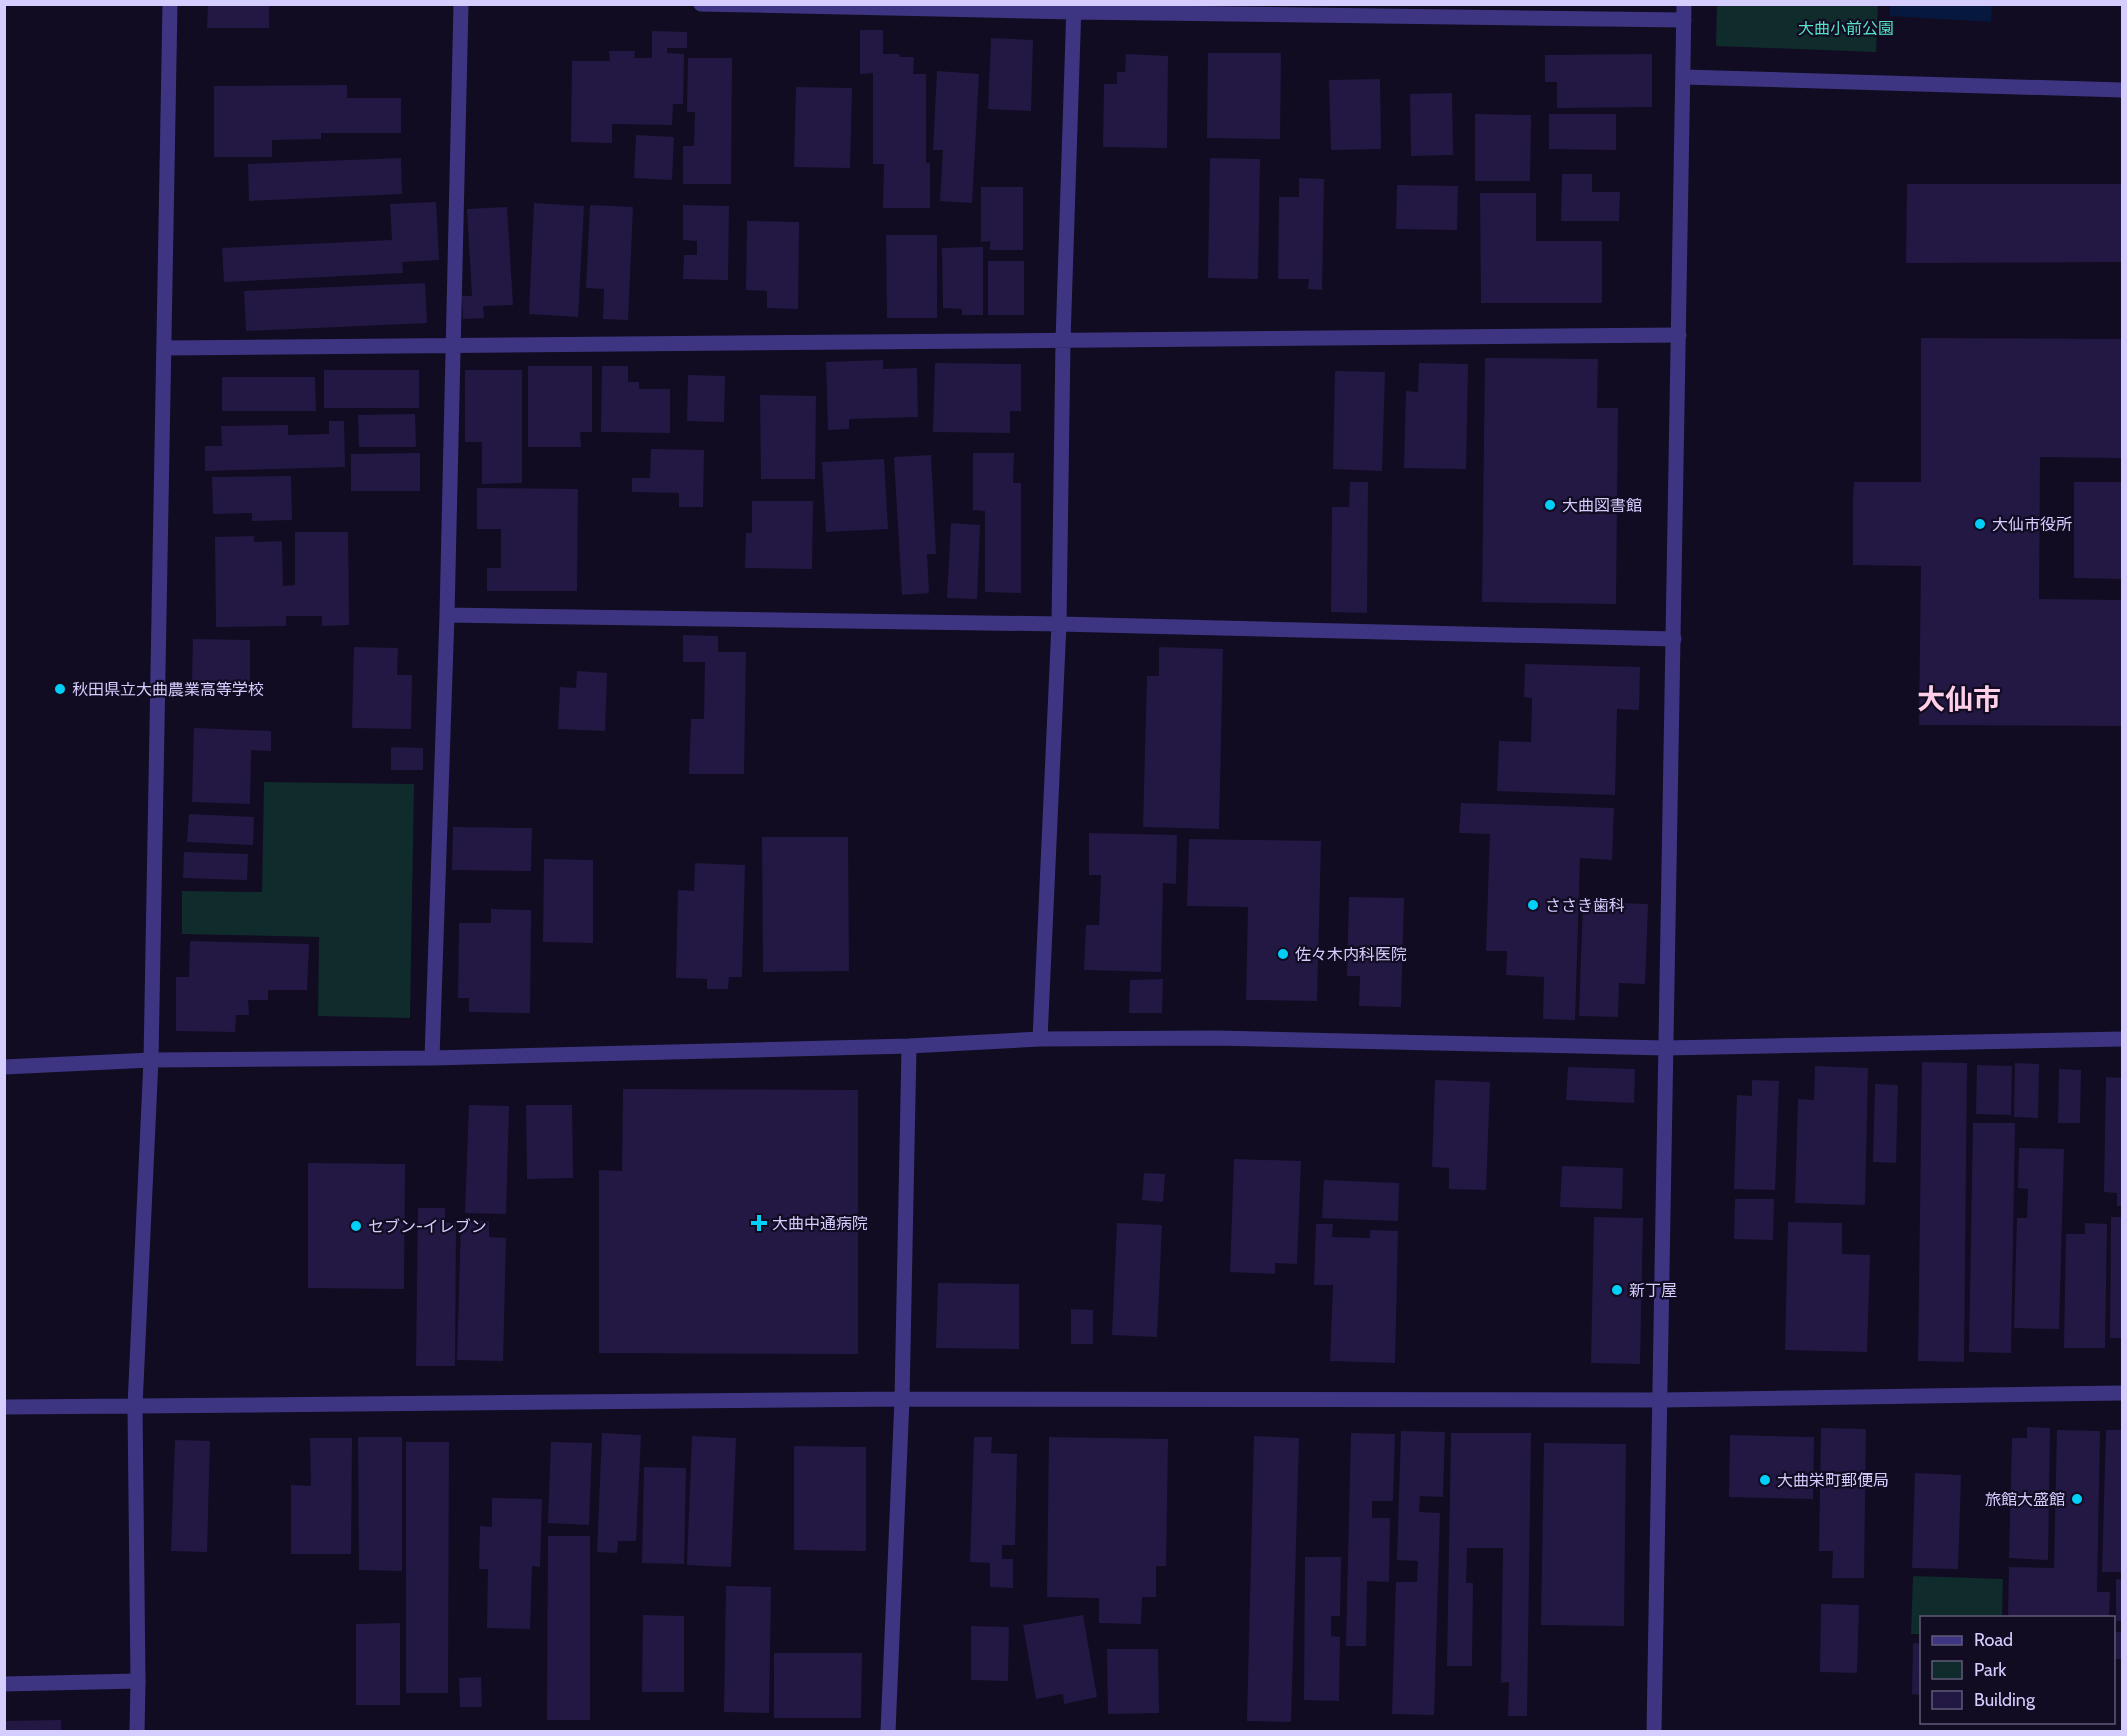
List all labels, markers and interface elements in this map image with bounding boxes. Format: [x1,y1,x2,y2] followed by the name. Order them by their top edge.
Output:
[1798,19,1894,38] park label: 大曲小前公園
[1562,496,1642,515] place label: 大曲図書館
[1543,498,1557,512] marker: 大曲図書館
[1992,515,2072,534] place label: 大仙市役所
[1973,517,1987,531] marker: 大仙市役所
[72,680,264,699] place label: 秋田県立大曲農業高等学校
[53,682,67,696] marker: 秋田県立大曲農業高等学校
[1917,682,2001,716] district label: 大仙市
[1545,896,1625,915] place label: ささき歯科
[1526,898,1540,912] marker: ささき歯科
[1295,945,1407,964] place label: 佐々木内科医院
[1276,947,1290,961] marker: 佐々木内科医院
[750,1214,768,1232] marker: 大曲中通病院
[772,1214,868,1233] place label: 大曲中通病院
[368,1217,487,1236] place label: セブン-イレブン
[349,1219,363,1233] marker: セブン-イレブン
[1629,1281,1677,1300] place label: 新丁屋
[1610,1283,1624,1297] marker: 新丁屋
[1777,1471,1889,1490] place label: 大曲栄町郵便局
[1758,1473,1772,1487] marker: 大曲栄町郵便局
[1985,1490,2065,1509] place label: 旅館大盛館
[2070,1492,2084,1506] marker: 旅館大盛館
[1920,1616,2115,1724] legend
[1974,1629,2013,1651] text: Road
[1974,1659,2007,1681] text: Park
[1974,1689,2036,1711] text: Building

